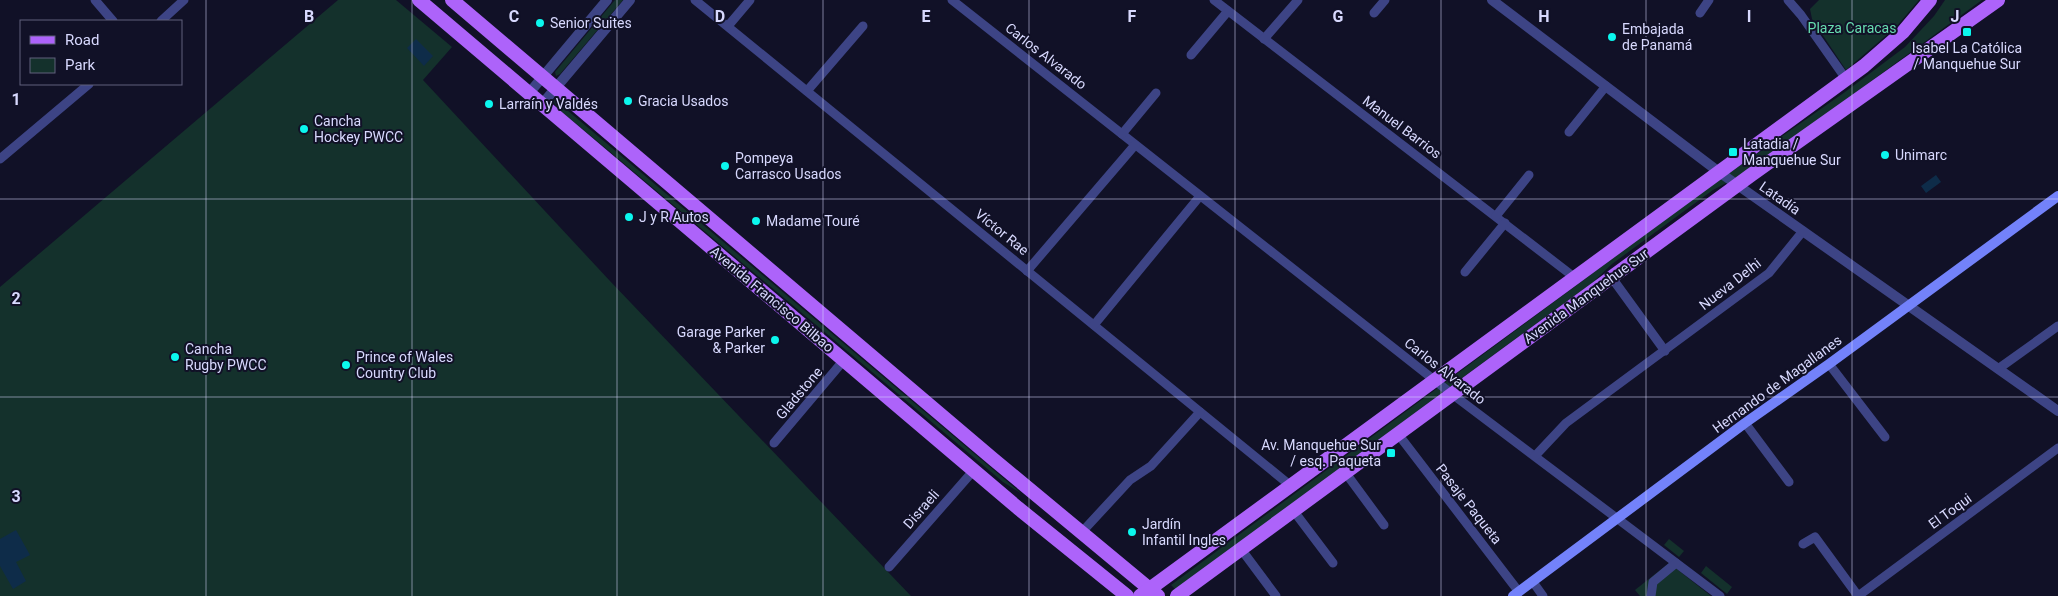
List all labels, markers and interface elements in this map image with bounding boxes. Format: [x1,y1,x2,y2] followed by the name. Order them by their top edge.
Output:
[304,7,314,26] text: B
[509,7,519,26] text: C
[715,7,725,26] text: D
[922,7,931,26] text: E
[1128,7,1137,26] text: F
[1333,7,1344,26] text: G
[1538,7,1550,26] text: H
[1747,7,1751,26] text: I
[1951,7,1959,26] text: J
[550,15,632,31] place label: Senior Suites
[534,17,546,29] marker: Senior Suites
[1002,19,1090,93] street label: Carlos Alvarado
[20,20,182,85] legend
[1808,20,1896,36] park label: Plaza Caracas
[1622,21,1692,53] place label: Embajada de Panamá
[1961,26,1973,38] marker: Isabel La Católica / Manquehue Sur
[65,31,99,49] text: Road
[1606,31,1618,43] marker: Embajada de Panamá
[1912,40,2022,72] place label: Isabel La Católica / Manquehue Sur
[65,56,96,74] text: Park
[11,90,21,109] text: 1
[1360,92,1444,162] street label: Manuel Barrios
[638,93,728,109] place label: Gracia Usados
[622,95,634,107] marker: Gracia Usados
[499,96,598,112] place label: Larraín y Valdés
[483,98,495,110] marker: Larraín y Valdés
[314,113,403,145] place label: Cancha Hockey PWCC
[298,123,310,135] marker: Cancha Hockey PWCC
[1743,136,1841,168] place label: Latadia / Manquehue Sur
[1727,146,1739,158] marker: Latadia / Manquehue Sur
[1895,147,1947,163] place label: Unimarc
[1879,149,1891,161] marker: Unimarc
[735,150,842,182] place label: Pompeya Carrasco Usados
[719,160,731,172] marker: Pompeya Carrasco Usados
[1756,178,1804,218] street label: Latadía
[972,206,1032,258] street label: Víctor Rae
[639,209,709,225] place label: J y R Autos
[623,211,635,223] marker: J y R Autos
[766,213,860,229] place label: Madame Touré
[750,215,762,227] marker: Madame Touré
[707,243,837,355] street label: Avenida Francisco Bilbao
[1520,245,1652,347] street label: Avenida Manquehue Sur
[1696,255,1764,313] street label: Nueva Delhi
[11,289,21,308] text: 2
[677,324,765,356] place label: Garage Parker & Parker
[1709,332,1845,436] street label: Hernando de Magallanes
[769,334,781,346] marker: Garage Parker & Parker
[1401,334,1489,408] street label: Carlos Alvarado
[185,341,267,373] place label: Cancha Rugby PWCC
[356,349,453,381] place label: Prince of Wales Country Club
[169,351,181,363] marker: Cancha Rugby PWCC
[340,359,352,371] marker: Prince of Wales Country Club
[773,364,825,422] street label: Gladstone
[1261,437,1381,469] place label: Av. Manquehue Sur / esq. Paqueta
[1385,447,1397,459] marker: Av. Manquehue Sur / esq. Paqueta
[1433,461,1505,547] street label: Pasaje Paqueta
[900,486,942,532] street label: Disraeli
[11,487,21,506] text: 3
[1925,490,1975,532] street label: El Toqui
[1142,516,1226,548] place label: Jardín Infantil Ingles
[1126,526,1138,538] marker: Jardín Infantil Ingles

